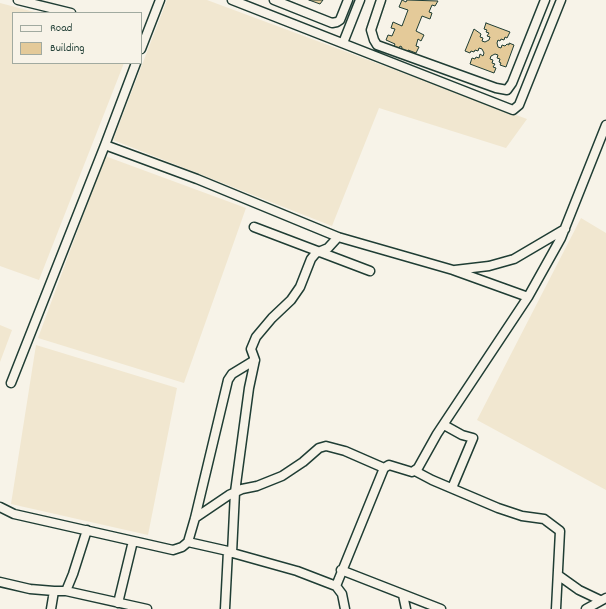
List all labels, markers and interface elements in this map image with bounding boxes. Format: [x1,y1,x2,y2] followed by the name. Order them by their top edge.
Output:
[12,12,142,64] legend
[50,20,72,37] text: Road
[50,40,85,57] text: Building

